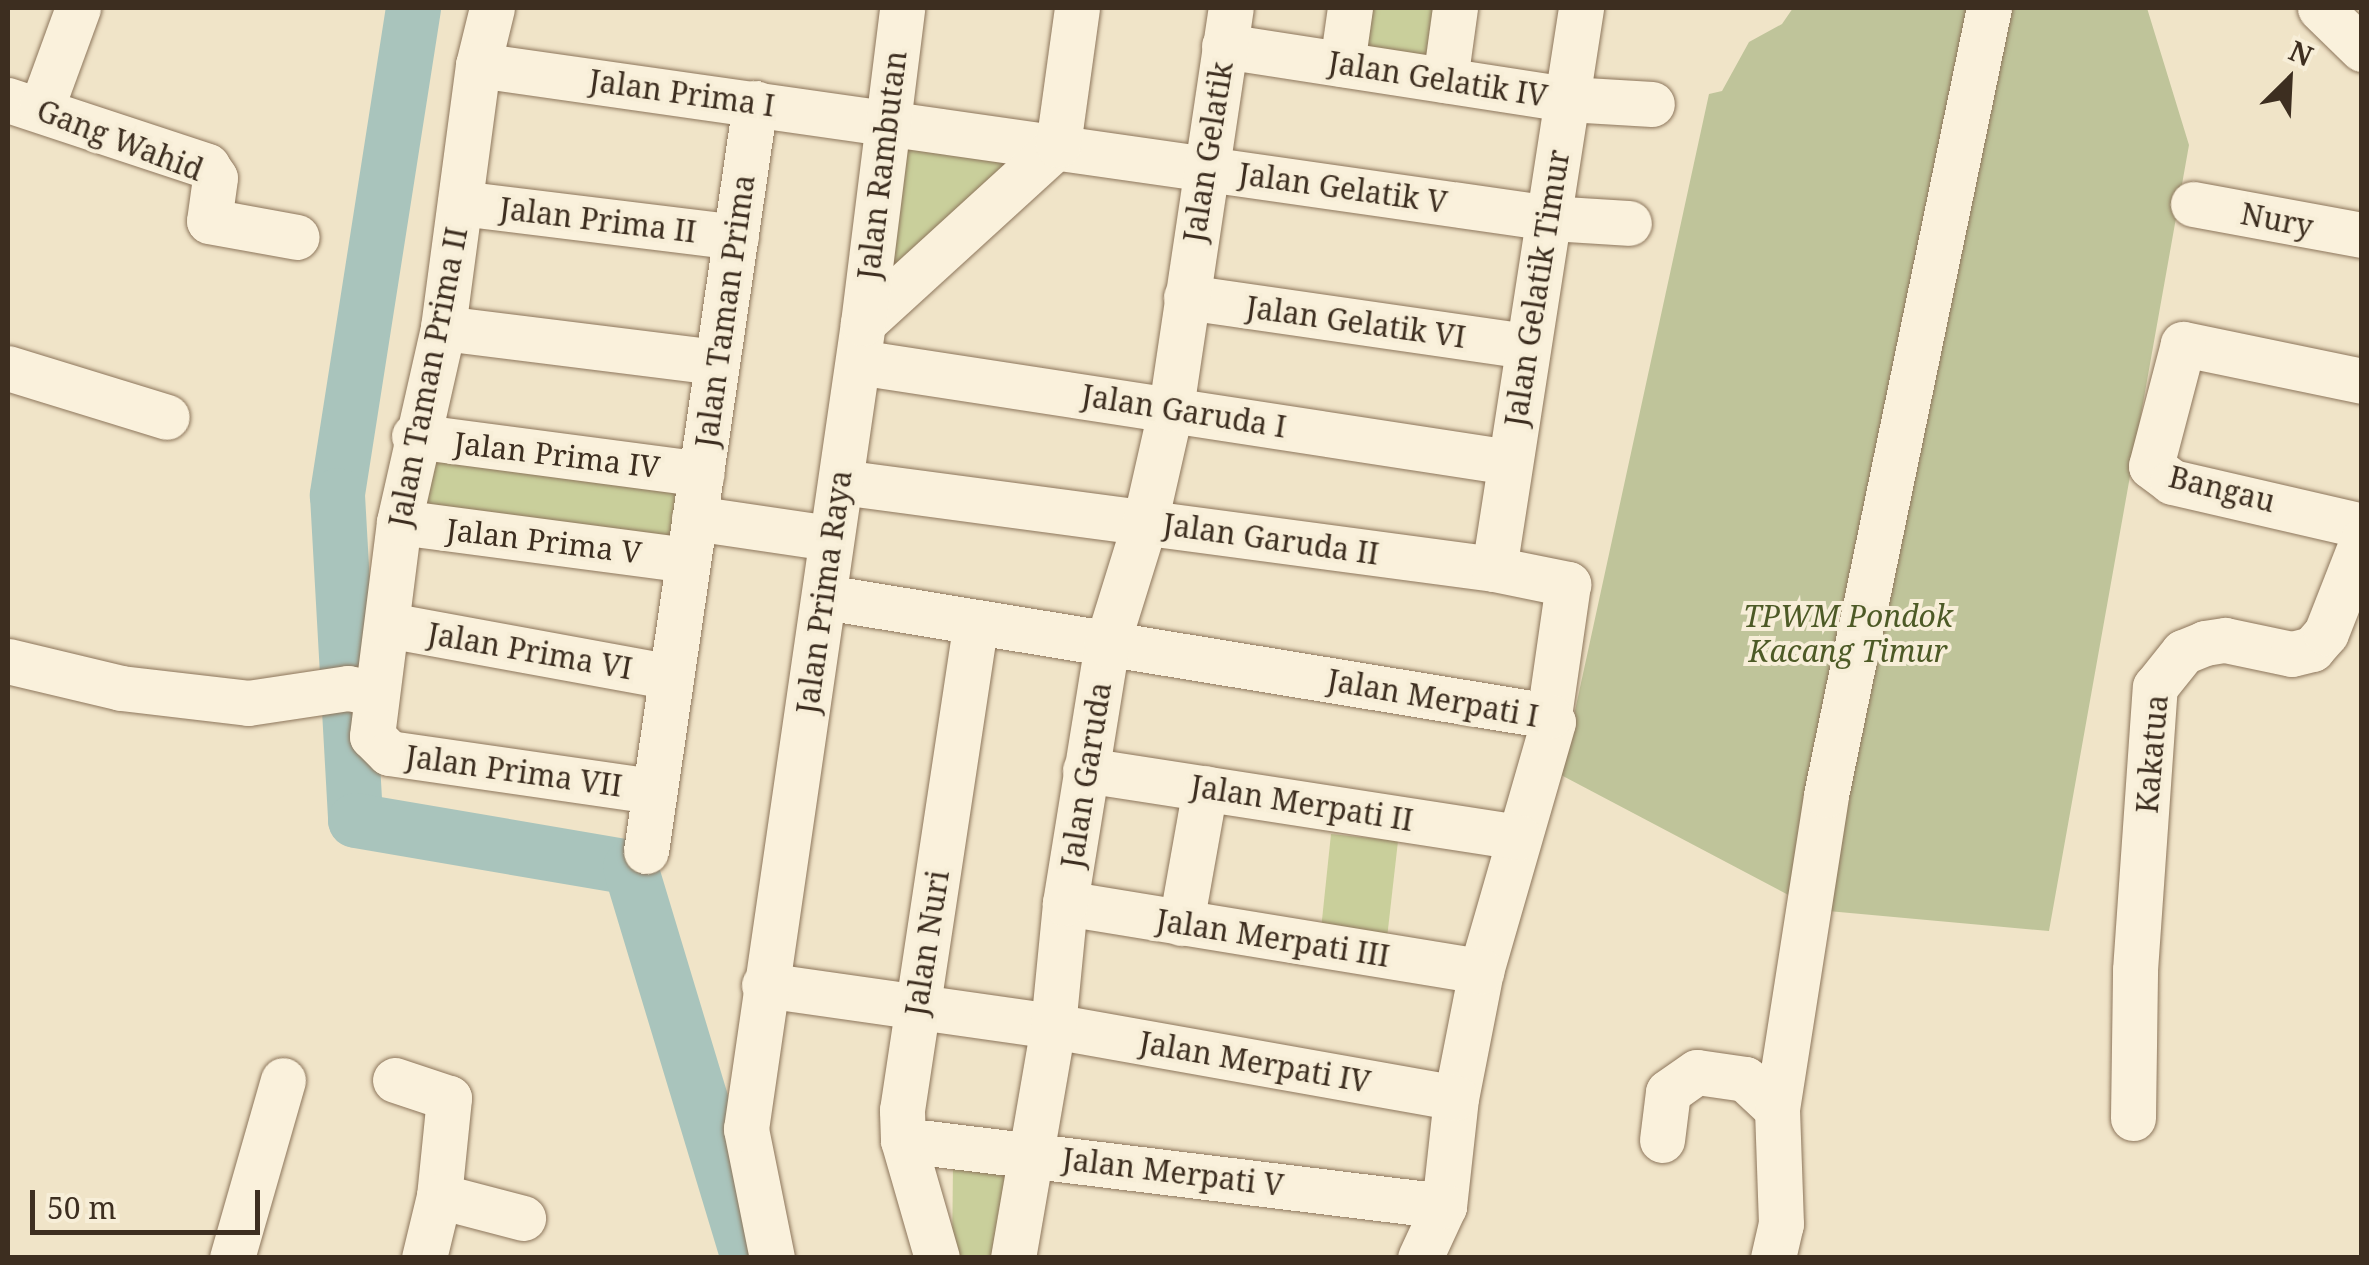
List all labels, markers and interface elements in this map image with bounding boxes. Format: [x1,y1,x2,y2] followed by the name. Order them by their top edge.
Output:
[2239,30,2339,130] north arrow
[2283,31,2319,74] text: N
[1326,44,1550,114] street label: Jalan Gelatik IV
[850,49,914,281] street label: Jalan Rambutan
[1176,59,1240,245] street label: Jalan Gelatik
[587,62,777,124] street label: Jalan Prima I
[32,92,208,188] street label: Gang Wahid
[1497,147,1577,429] street label: Jalan Gelatik Timur
[1236,156,1450,220] street label: Jalan Gelatik V
[688,172,762,450] street label: Jalan Taman Prima
[498,190,698,250] street label: Jalan Prima II
[2238,195,2316,245] street label: Nury
[381,224,475,530] street label: Jalan Taman Prima II
[1244,289,1468,355] street label: Jalan Gelatik VI
[1079,377,1289,445] street label: Jalan Garuda I
[452,425,662,485] street label: Jalan Prima IV
[2165,458,2279,520] street label: Bangau
[789,468,859,716] street label: Jalan Prima Raya
[1161,506,1381,572] street label: Jalan Garuda II
[444,511,644,571] street label: Jalan Prima V
[1743,598,1953,668] park label: TPWM Pondok Kacang Timur
[425,615,635,687] street label: Jalan Prima VI
[1325,662,1541,734] street label: Jalan Merpati I
[1054,679,1118,871] street label: Jalan Garuda
[2129,693,2175,815] street label: Kakatua
[404,738,624,804] street label: Jalan Prima VII
[1188,768,1416,838] street label: Jalan Merpati II
[898,868,956,1018] street label: Jalan Nuri
[1154,902,1392,974] street label: Jalan Merpati III
[1137,1024,1373,1100] street label: Jalan Merpati IV
[1060,1141,1286,1203] street label: Jalan Merpati V
[35,1170,265,1232] scale bar
[47,1187,117,1228] text: 50 m

